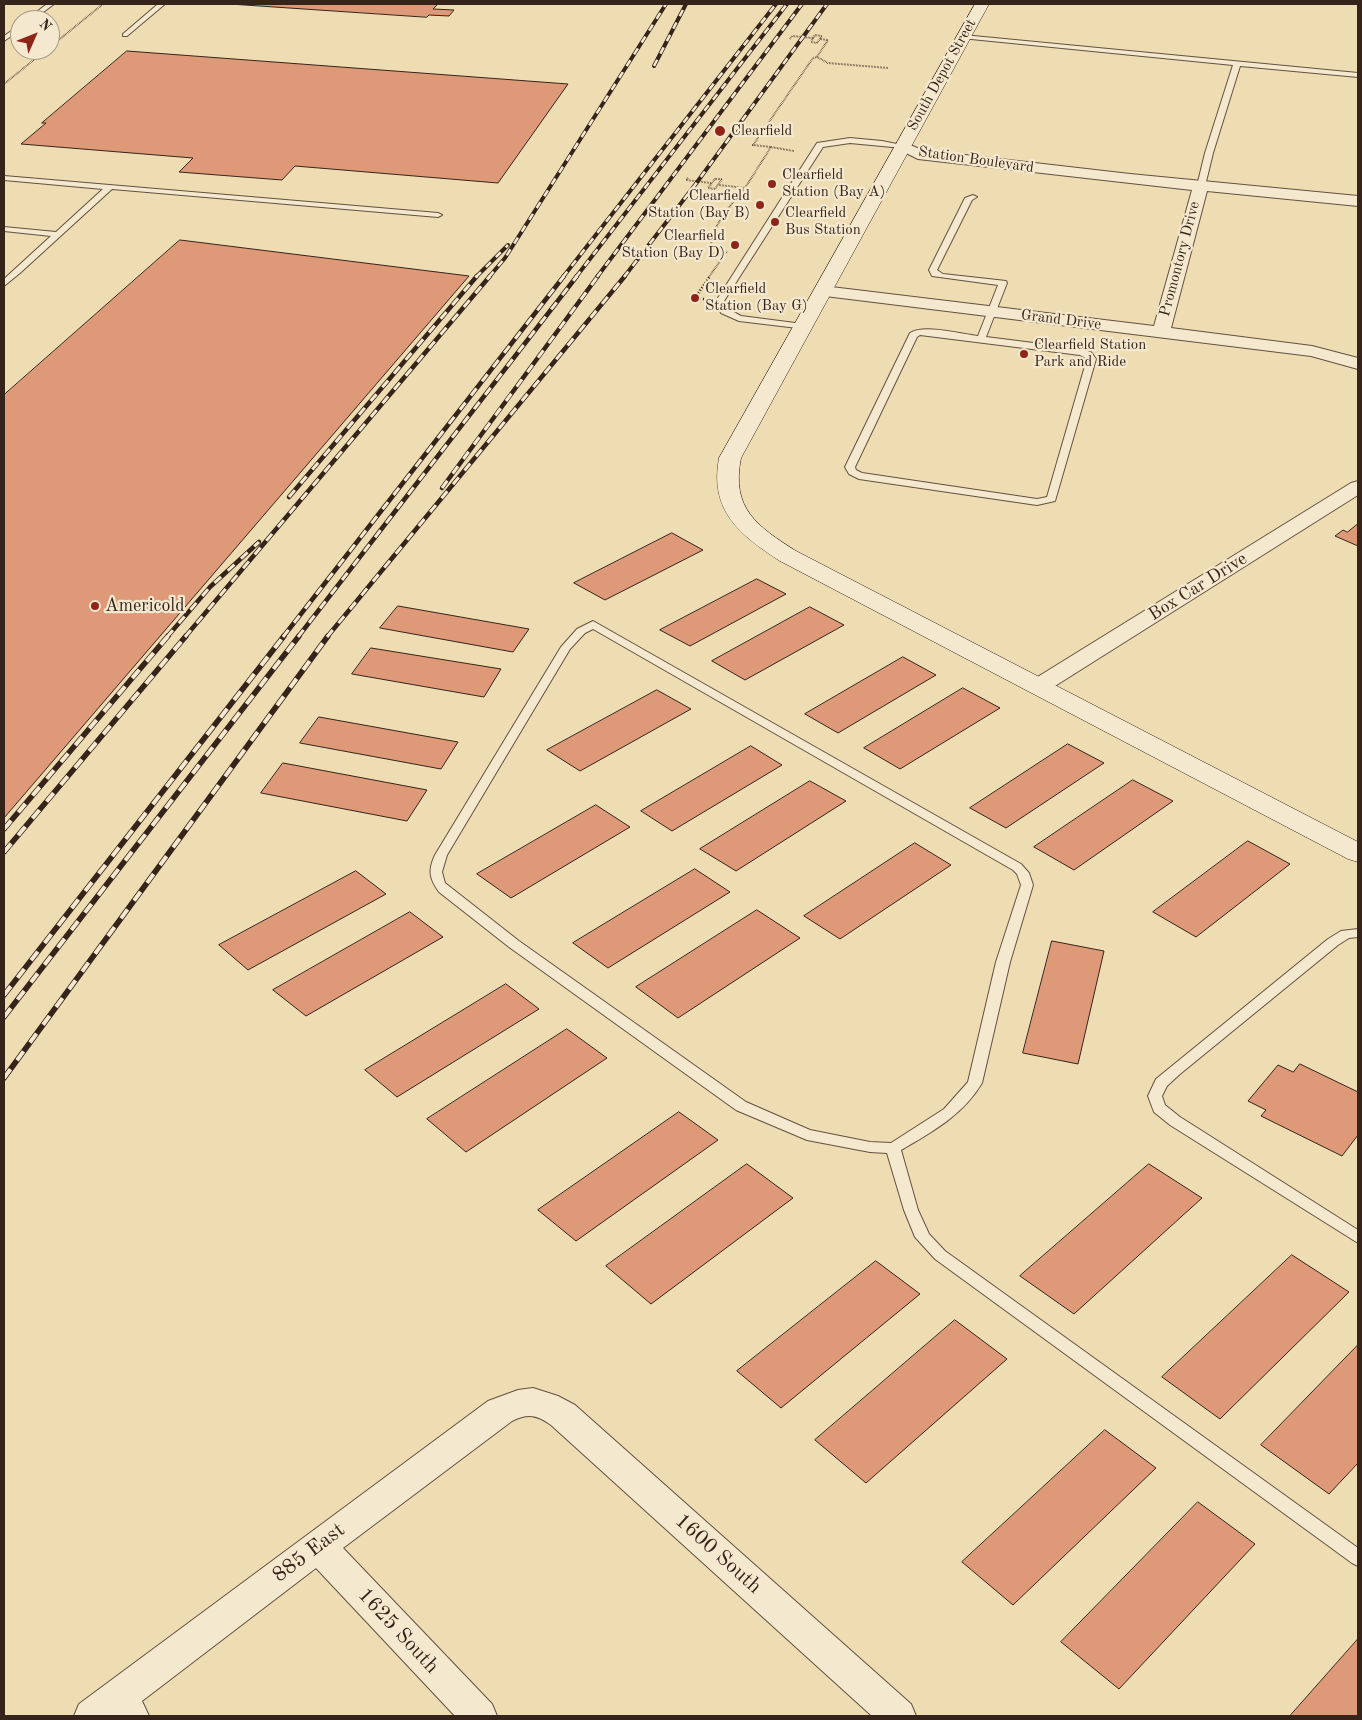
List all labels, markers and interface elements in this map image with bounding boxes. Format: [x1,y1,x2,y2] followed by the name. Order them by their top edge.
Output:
[10,10,60,60] north arrow
[904,16,980,134] street label: South Depot Street
[36,17,54,34] text: N
[731,122,792,140] place label: Clearfield
[713,124,727,138] marker: Clearfield
[917,143,1035,177] street label: Station Boulevard
[782,166,885,201] place label: Clearfield Station (Bay A)
[766,178,778,190] marker: Clearfield Station (Bay A)
[648,187,750,222] place label: Clearfield Station (Bay B)
[754,199,766,211] marker: Clearfield Station (Bay B)
[1156,200,1204,318] street label: Promontory Drive
[785,204,861,239] place label: Clearfield Bus Station
[769,216,781,228] marker: Clearfield Bus Station
[622,227,725,262] place label: Clearfield Station (Bay D)
[729,239,741,251] marker: Clearfield Station (Bay D)
[705,280,808,315] place label: Clearfield Station (Bay G)
[689,292,701,304] marker: Clearfield Station (Bay G)
[1020,306,1102,334] street label: Grand Drive
[1034,336,1146,371] place label: Clearfield Station Park and Ride
[1018,348,1030,360] marker: Clearfield Station Park and Ride
[1145,548,1251,626] street label: Box Car Drive
[105,595,185,617] place label: Americold
[89,600,101,612] marker: Americold
[669,1508,767,1600] street label: 1600 South
[268,1518,350,1588] street label: 885 East
[352,1583,444,1679] street label: 1625 South

